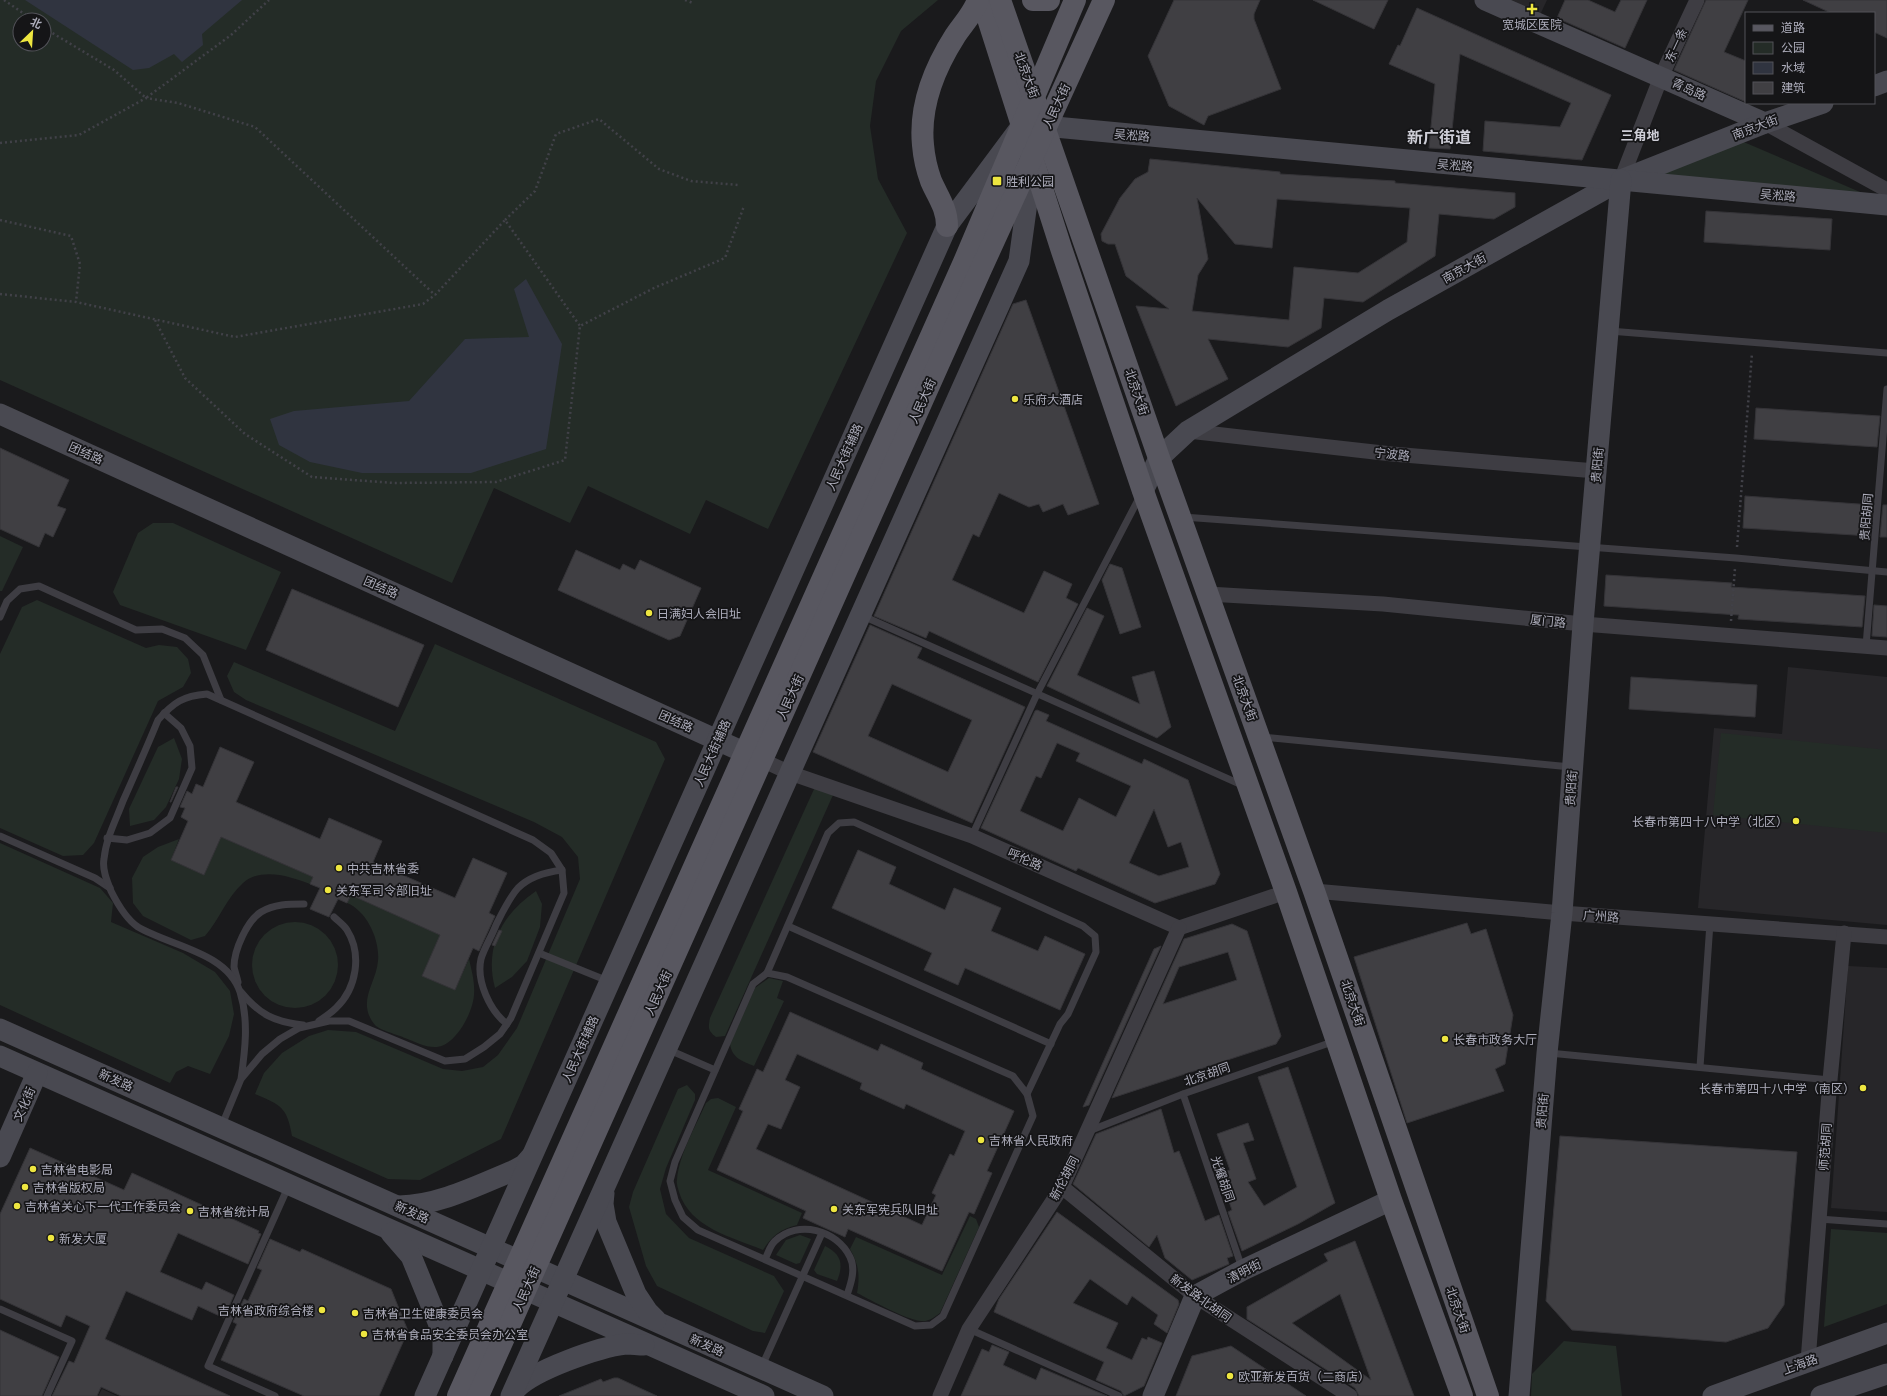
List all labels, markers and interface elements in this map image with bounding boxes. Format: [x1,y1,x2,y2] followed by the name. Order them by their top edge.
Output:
[1526,3,1538,15] marker: 宽城区医院
[12,12,52,52] north arrow
[1745,12,1875,104] legend
[28,14,44,32] text: 北
[1502,17,1562,32] place label: 宽城区医院
[1781,20,1805,35] text: 道路
[1662,26,1690,64] street label: 东一条
[1781,40,1805,55] text: 公园
[1012,50,1042,100] street label: 北京大街
[1781,60,1805,75] text: 水域
[1669,75,1709,103] street label: 青岛路
[1781,80,1805,95] text: 建筑
[1039,81,1073,131] street label: 人民大街
[1730,111,1780,143] street label: 南京大街
[1113,126,1151,144] street label: 吴淞路
[1407,127,1471,147] district label: 新广街道
[1620,127,1660,143] district label: 三角地
[1436,156,1474,174] street label: 吴淞路
[1006,174,1054,189] place label: 胜利公园
[991,175,1003,187] marker: 胜利公园
[1759,186,1797,204] street label: 吴淞路
[1439,250,1489,286] street label: 南京大街
[1122,367,1152,417] street label: 北京大街
[905,376,939,426] street label: 人民大街
[1023,392,1083,407] place label: 乐府大酒店
[1010,394,1020,404] marker: 乐府大酒店
[823,421,865,493] street label: 人民大街辅路
[66,439,106,467] street label: 团结路
[1373,445,1411,463] street label: 宁波路
[1588,446,1606,484] street label: 贵阳街
[1856,492,1876,542] street label: 贵阳胡同
[361,573,401,601] street label: 团结路
[657,606,741,621] place label: 日满妇人会旧址
[644,608,654,618] marker: 日满妇人会旧址
[1529,612,1567,630] street label: 厦门路
[773,672,807,722] street label: 人民大街
[1230,673,1260,723] street label: 北京大街
[656,707,696,735] street label: 团结路
[691,717,733,789] street label: 人民大街辅路
[1562,770,1580,806] street label: 贵阳街
[1632,814,1788,829] place label: 长春市第四十八中学（北区）
[1791,816,1801,826] marker: 长春市第四十八中学（北区）
[1005,845,1045,873] street label: 呼伦路
[347,861,419,876] place label: 中共吉林省委
[334,863,344,873] marker: 中共吉林省委
[336,883,432,898] place label: 关东军司令部旧址
[323,885,333,895] marker: 关东军司令部旧址
[1583,907,1619,925] street label: 广州路
[641,968,675,1018] street label: 人民大街
[1338,978,1368,1028] street label: 北京大街
[559,1013,601,1085] street label: 人民大街辅路
[1453,1032,1537,1047] place label: 长春市政务大厅
[1440,1034,1450,1044] marker: 长春市政务大厅
[1182,1059,1232,1089] street label: 北京胡同
[96,1066,136,1094] street label: 新发路
[1699,1081,1855,1096] place label: 长春市第四十八中学（南区）
[1858,1083,1868,1093] marker: 长春市第四十八中学（南区）
[10,1084,38,1124] street label: 文化街
[1533,1092,1551,1130] street label: 贵阳街
[1816,1123,1834,1171] street label: 师范胡同
[989,1133,1073,1148] place label: 吉林省人民政府
[976,1135,986,1145] marker: 吉林省人民政府
[1046,1153,1082,1203] street label: 新伦胡同
[1208,1154,1238,1204] street label: 光耀胡同
[41,1162,113,1177] place label: 吉林省电影局
[28,1164,38,1174] marker: 吉林省电影局
[33,1180,105,1195] place label: 吉林省版权局
[20,1182,30,1192] marker: 吉林省版权局
[392,1198,432,1226] street label: 新发路
[25,1199,181,1214] place label: 吉林省关心下一代工作委员会
[12,1201,22,1211] marker: 吉林省关心下一代工作委员会
[842,1202,938,1217] place label: 关东军宪兵队旧址
[198,1204,270,1219] place label: 吉林省统计局
[829,1204,839,1214] marker: 关东军宪兵队旧址
[185,1206,195,1216] marker: 吉林省统计局
[59,1231,107,1246] place label: 新发大厦
[46,1233,56,1243] marker: 新发大厦
[1225,1256,1263,1286] street label: 清明街
[509,1264,543,1314] street label: 人民大街
[1167,1271,1235,1325] street label: 新发路北胡同
[1443,1285,1473,1335] street label: 北京大街
[218,1303,314,1318] place label: 吉林省政府综合楼
[317,1305,327,1315] marker: 吉林省政府综合楼
[363,1306,483,1321] place label: 吉林省卫生健康委员会
[350,1308,360,1318] marker: 吉林省卫生健康委员会
[372,1327,528,1342] place label: 吉林省食品安全委员会办公室
[359,1329,369,1339] marker: 吉林省食品安全委员会办公室
[687,1331,727,1359] street label: 新发路
[1781,1351,1819,1377] street label: 上海路
[1238,1369,1370,1384] place label: 欧亚新发百货（二商店）
[1225,1371,1235,1381] marker: 欧亚新发百货（二商店）

